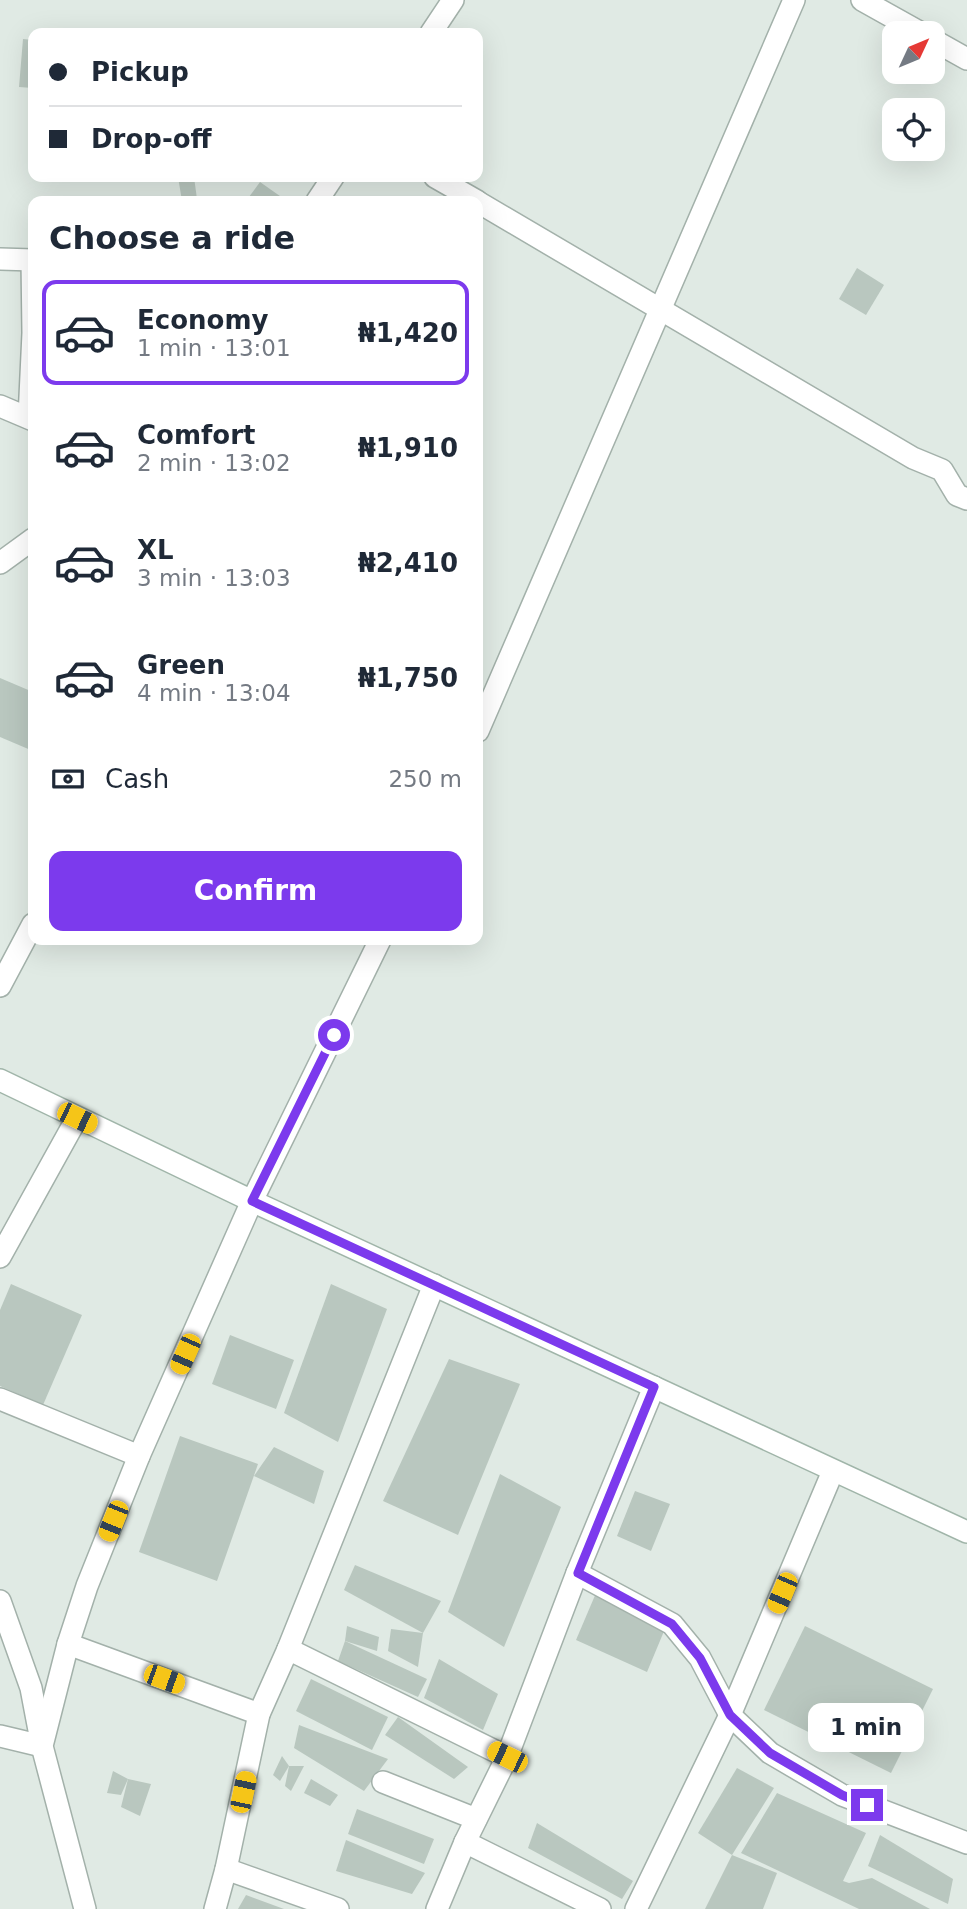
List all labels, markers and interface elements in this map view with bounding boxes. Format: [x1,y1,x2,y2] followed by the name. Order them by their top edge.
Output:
[882,21,945,84] north arrow
[882,21,945,161] map controls
[91,57,189,87] text: Pickup
[882,98,945,161] button: locate
[91,124,212,154] text: Drop-off
[49,219,295,257] text: Choose a ride
[53,301,116,364] icon: car
[137,305,268,335] text: Economy
[358,318,458,348] text: ₦1,420
[137,335,291,361] text: 1 min · 13:01
[53,416,116,479] icon: car
[137,420,255,450] text: Comfort
[358,433,458,463] text: ₦1,910
[137,450,291,476] text: 2 min · 13:02
[53,531,116,594] icon: car
[137,535,174,565] text: XL
[358,548,458,578] text: ₦2,410
[137,565,291,591] text: 3 min · 13:03
[53,646,116,709] icon: car
[137,650,225,680] text: Green
[358,663,458,693] text: ₦1,750
[137,680,291,706] text: 4 min · 13:04
[49,760,87,798] icon: cash
[105,764,169,794] text: Cash
[388,766,462,792] text: 250 m
[49,851,462,931] button: Confirm
[318,1019,350,1051] route start
[54,1099,101,1137] car
[167,1331,204,1377] car
[96,1498,131,1544] car
[765,1570,800,1616] car
[141,1662,188,1696] car
[809,1703,925,1752] callout: 1 min
[830,1714,902,1740] text: 1 min
[484,1738,531,1776] car
[229,1769,258,1815] car
[851,1789,883,1821] route end

